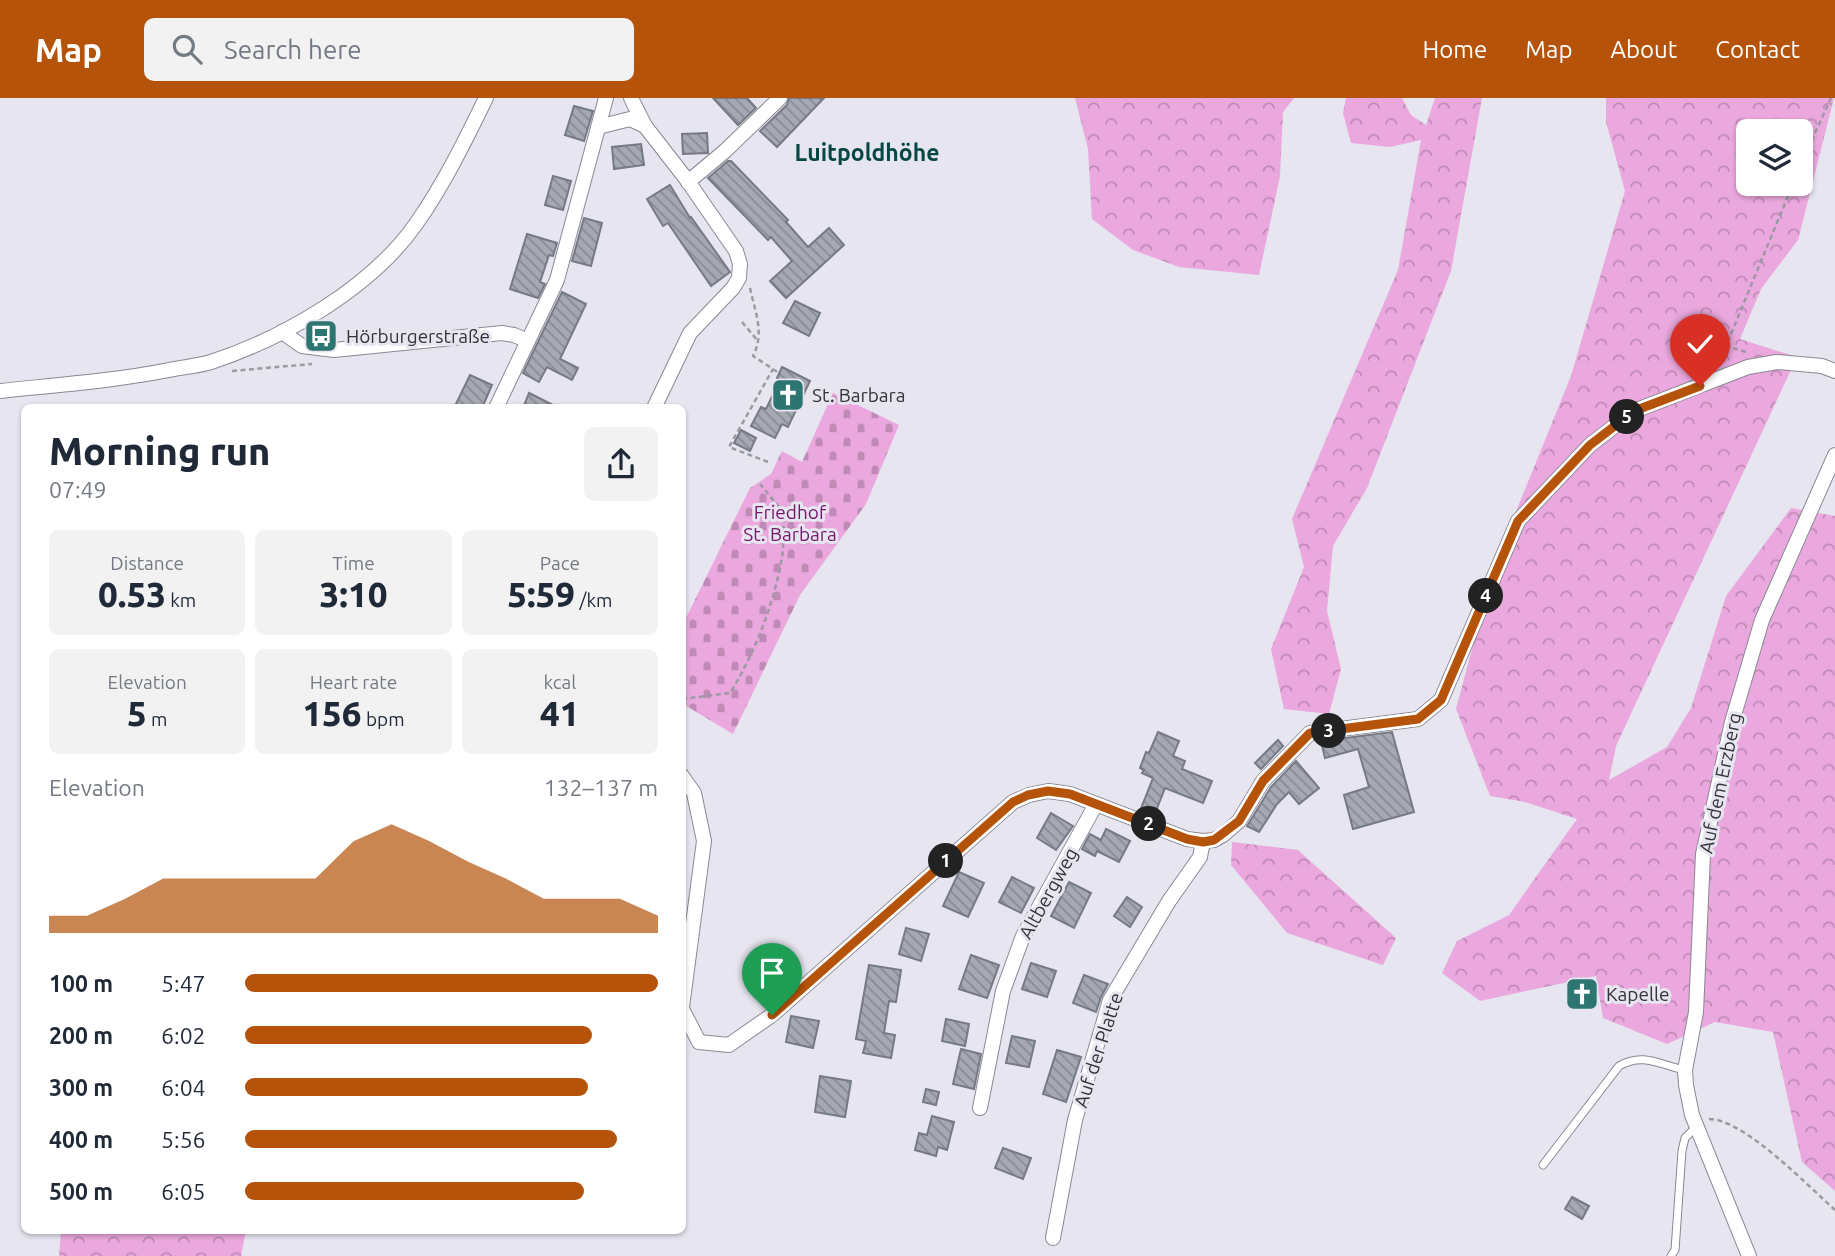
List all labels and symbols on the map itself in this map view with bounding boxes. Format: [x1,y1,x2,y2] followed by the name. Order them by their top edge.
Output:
[795,140,939,165] district label: Luitpoldhöhe
[1670,314,1730,386] pin
[302,317,340,355] bus stop icon: Hörburgerstraße
[346,325,490,347] place label: Hörburgerstraße
[769,376,807,414] church icon: St. Barbara
[812,384,906,406] place label: St. Barbara
[1610,400,1644,434] pin: 5
[743,501,837,545] park label: Friedhof St. Barbara
[1468,578,1504,614] pin: 4
[1694,711,1746,855] street label: Auf dem Erzberg
[1312,714,1346,748] pin: 3
[1132,806,1166,842] pin: 2
[928,844,964,878] pin: 1
[1014,844,1082,942] street label: Altbergweg
[742,943,802,1015] pin
[1563,975,1601,1013] church icon: Kapelle
[1606,983,1669,1005] place label: Kapelle
[1069,990,1127,1110] street label: Auf der Platte

